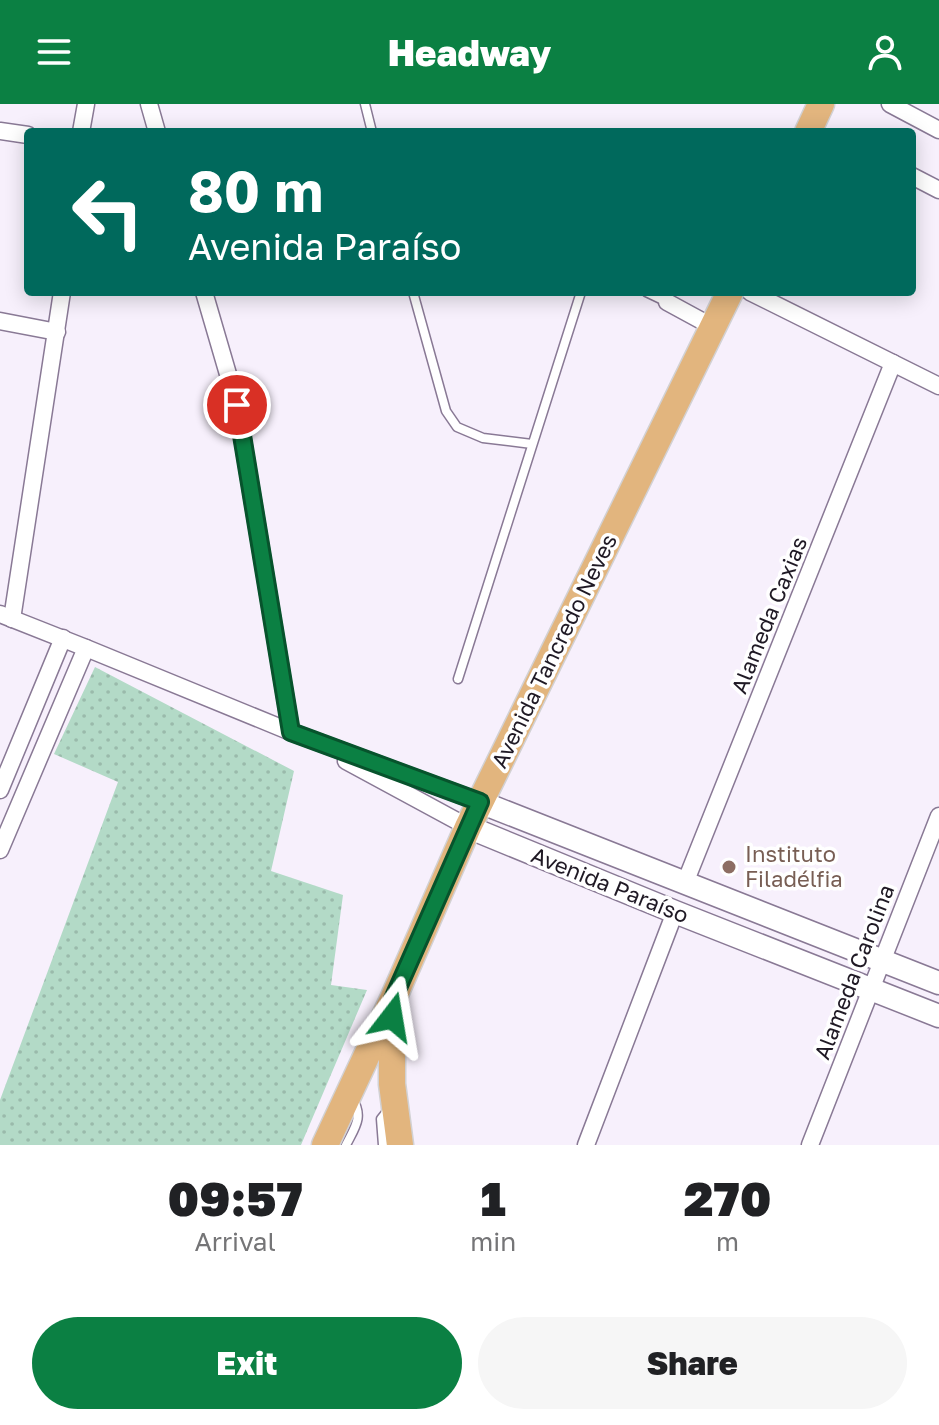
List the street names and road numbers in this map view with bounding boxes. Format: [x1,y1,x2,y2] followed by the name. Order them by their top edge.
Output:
[485,529,622,772] street label: Avenida Tancredo Neves
[725,532,812,697] street label: Alameda Caxias
[528,841,693,928] street label: Avenida Paraíso
[808,880,899,1063] street label: Alameda Carolina

